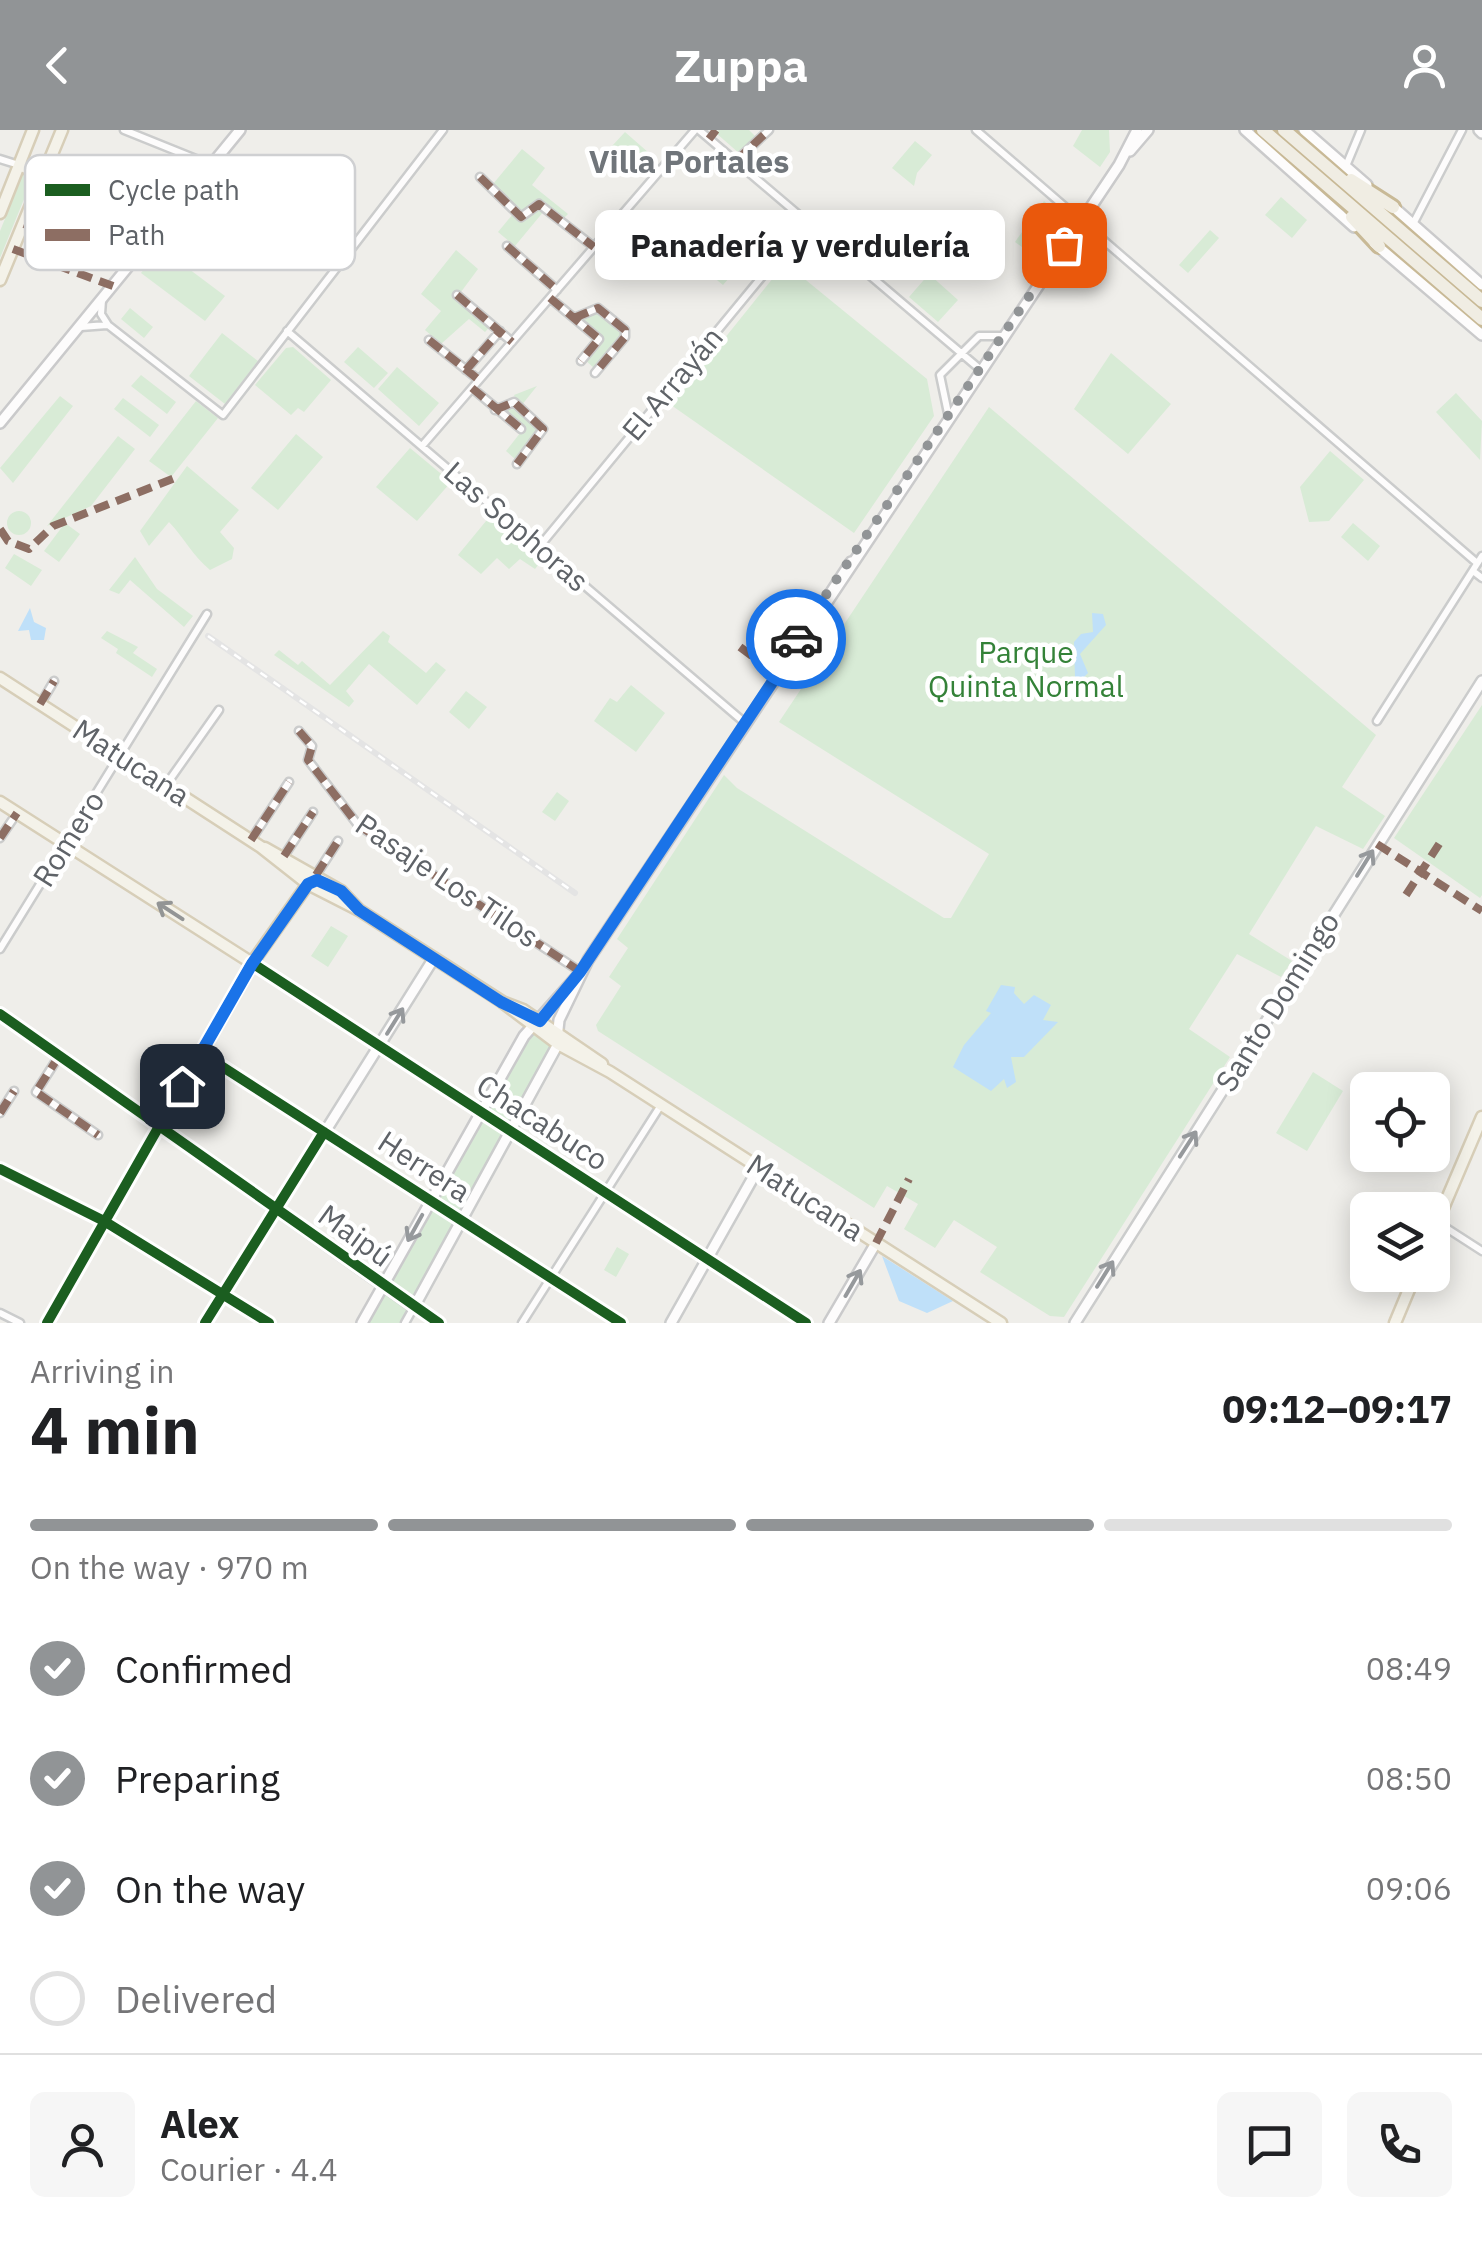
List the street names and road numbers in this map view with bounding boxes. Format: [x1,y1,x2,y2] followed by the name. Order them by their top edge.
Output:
[613,318,731,448] street label: El Arrayán
[436,452,598,600] street label: Las Sophoras
[66,709,198,814] street label: Matucana
[23,783,112,893] street label: Romero
[349,804,547,955] street label: Pasaje Los Tilos
[1206,904,1348,1098] street label: Santo Domingo
[470,1065,616,1179] street label: Chacabuco
[371,1121,479,1210] street label: Herrera
[740,1144,872,1249] street label: Matucana
[311,1195,401,1275] street label: Maipú

